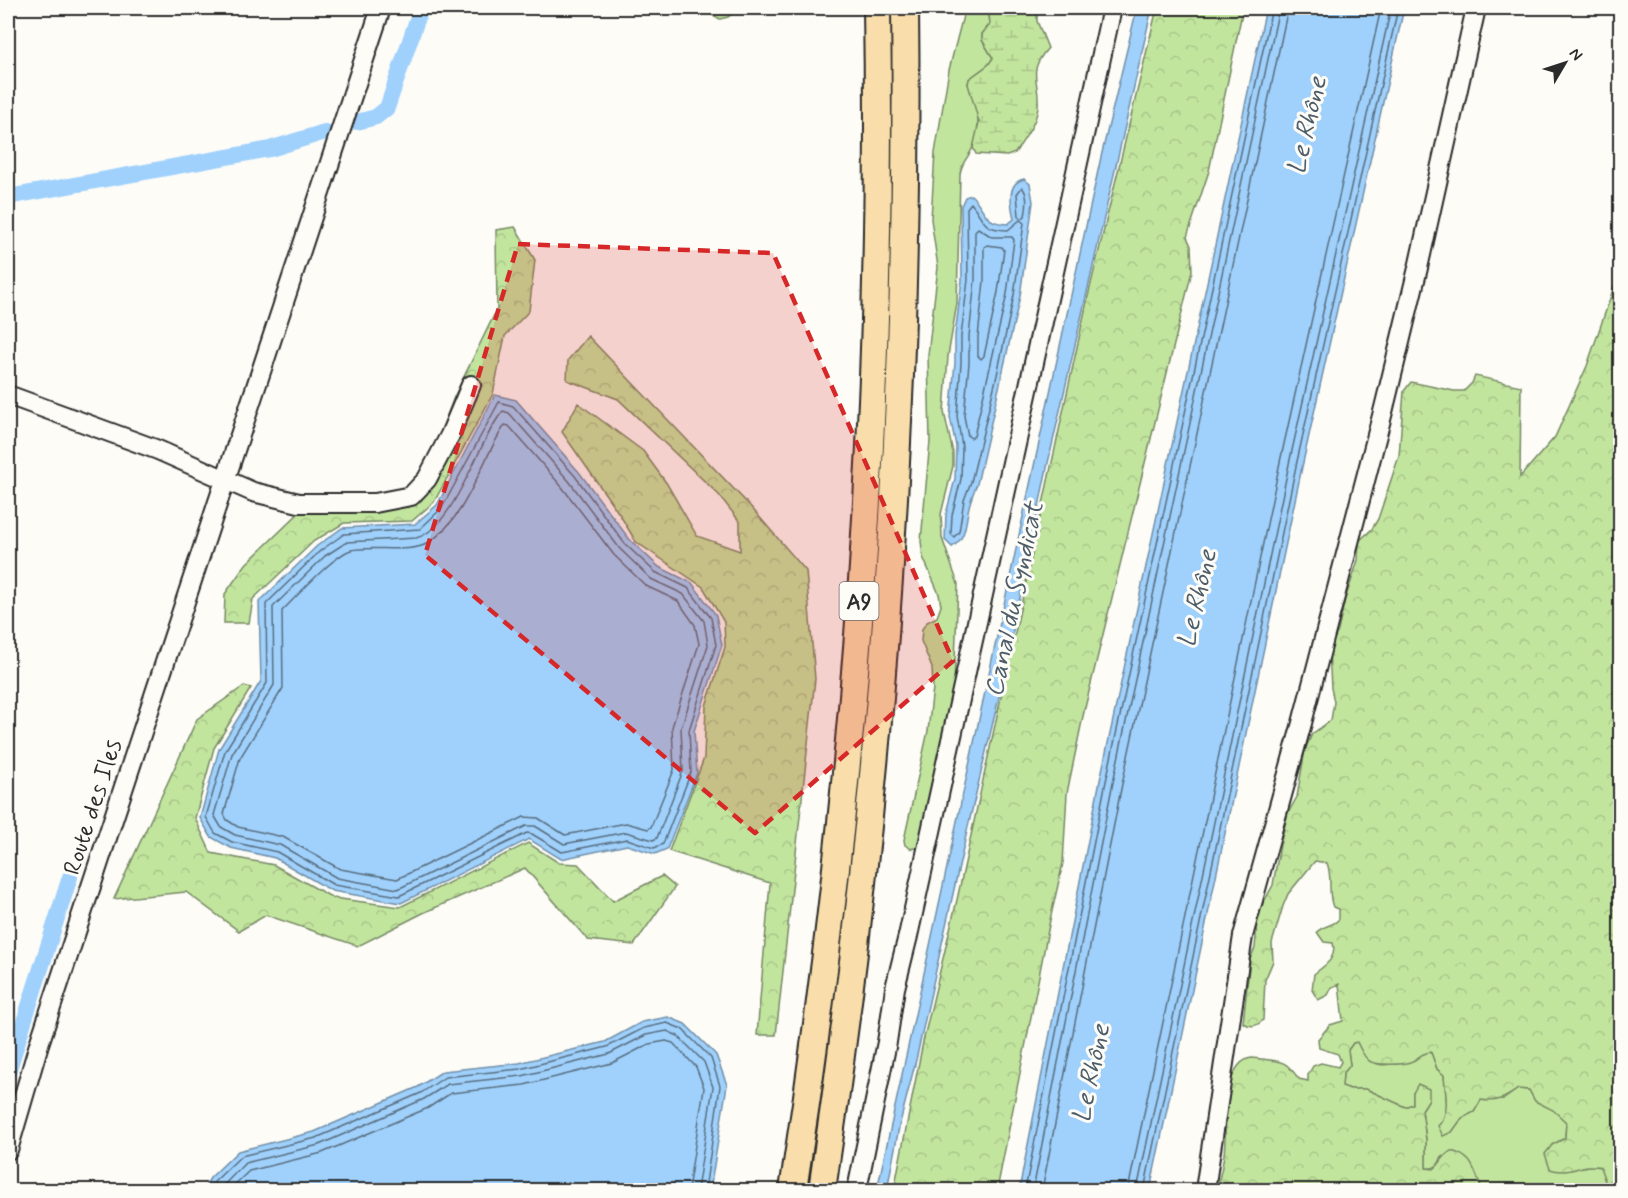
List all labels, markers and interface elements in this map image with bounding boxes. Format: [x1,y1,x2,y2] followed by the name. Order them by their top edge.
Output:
[1535,33,1595,93] north arrow
[1564,44,1587,65] text: N
[1280,72,1336,178] water label: Le Rhône
[978,497,1053,700] water label: Canal du Syndicat
[1170,545,1226,651] water label: Le Rhône
[840,582,878,620] road number: A9
[57,736,130,879] street label: Route des Iles
[1065,1020,1119,1125] water label: Le Rhône

